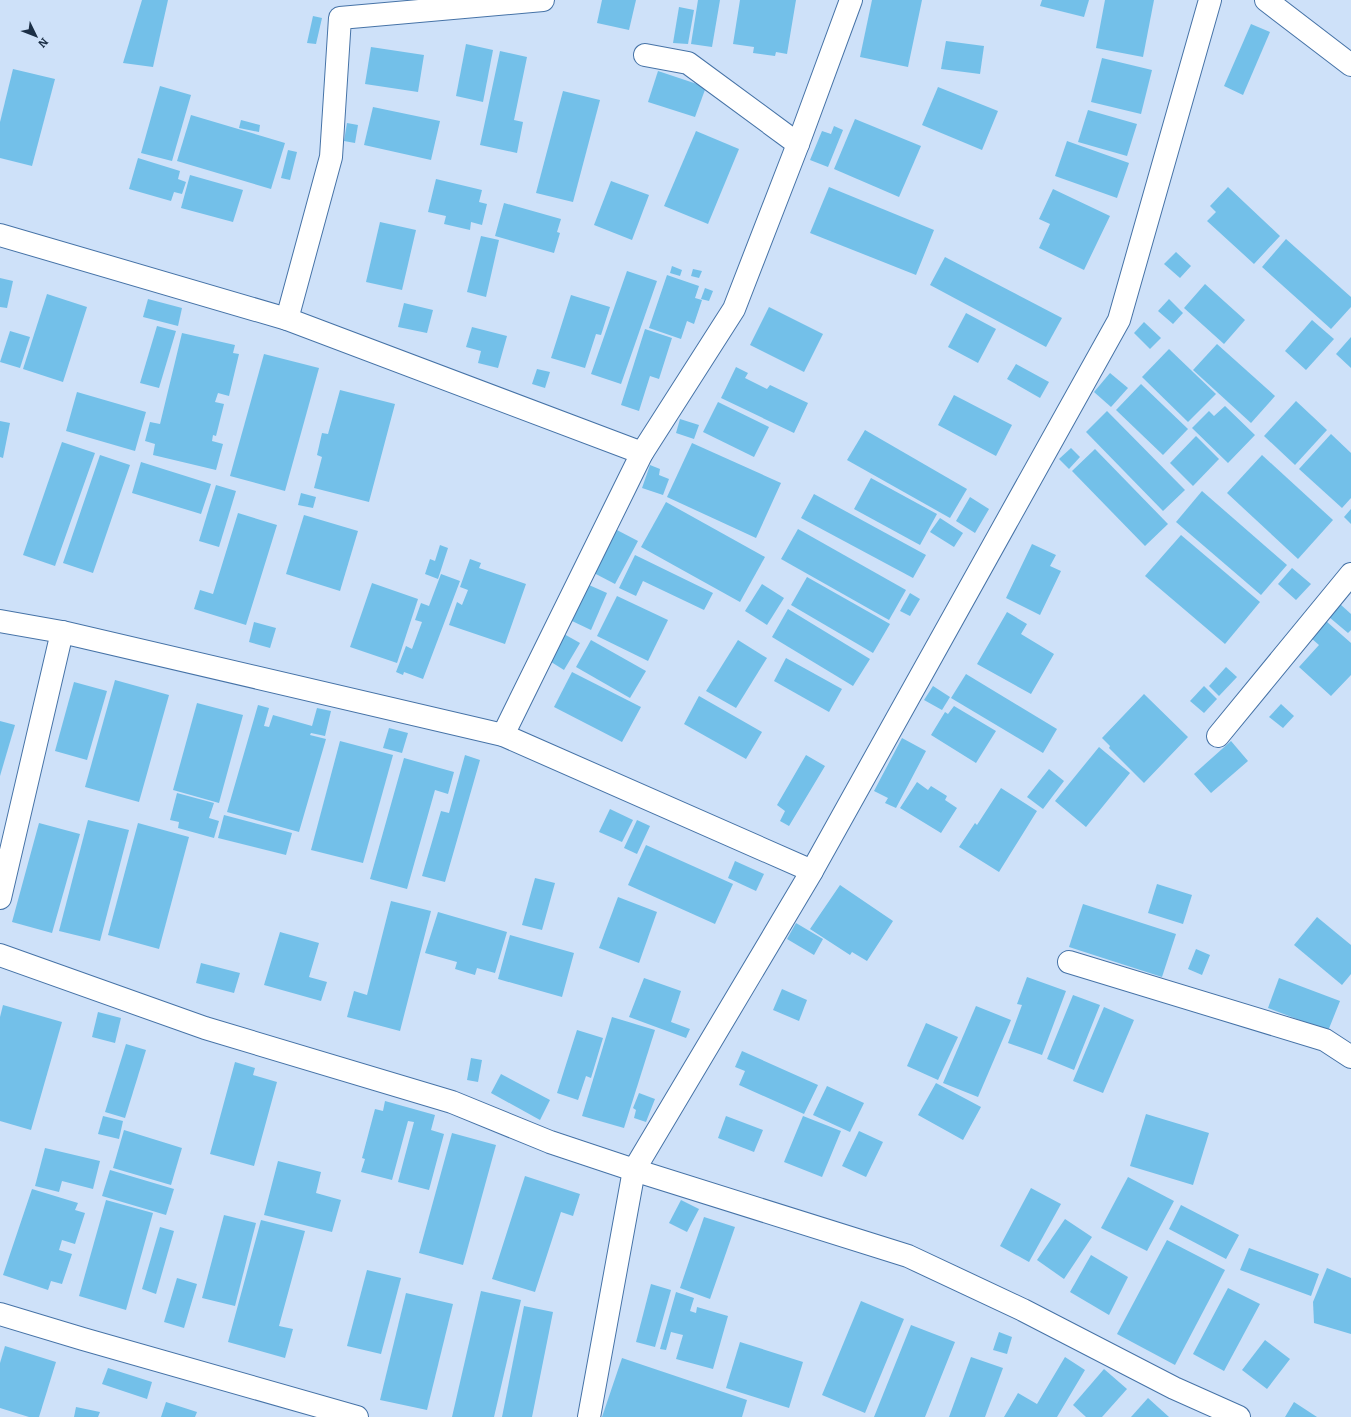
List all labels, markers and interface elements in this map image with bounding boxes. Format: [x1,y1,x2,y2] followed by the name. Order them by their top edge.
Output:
[16,16,56,56] north arrow
[35,35,51,50] text: N

